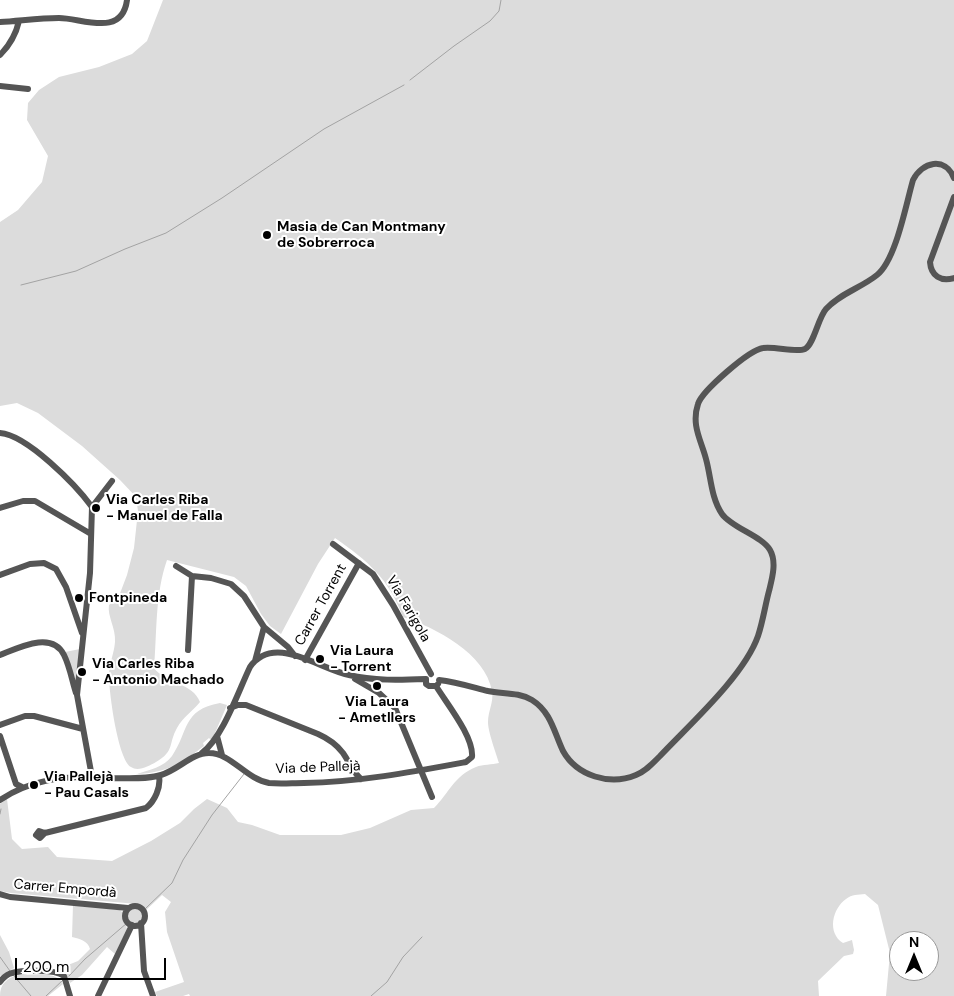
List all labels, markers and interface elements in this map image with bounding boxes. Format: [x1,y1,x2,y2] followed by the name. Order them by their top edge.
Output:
[277,219,446,252] place label: Masia de Can Montmany de Sobrerroca
[261,229,273,241] marker: Masia de Can Montmany de Sobrerroca
[106,492,223,524] place label: Via Carles Riba - Manuel de Falla
[90,502,102,514] marker: Via Carles Riba - Manuel de Falla
[292,561,350,649] street label: Carrer Torrent
[382,573,434,645] street label: Via Farigola
[89,590,167,606] place label: Fontpineda
[73,592,85,604] marker: Fontpineda
[330,643,394,676] place label: Via Laura - Torrent
[314,653,326,665] marker: Via Laura - Torrent
[92,656,224,689] place label: Via Carles Riba - Antonio Machado
[76,666,88,678] marker: Via Carles Riba - Antonio Machado
[371,680,383,692] marker: Via Laura - Ametllers
[338,694,416,726] place label: Via Laura - Ametllers
[275,758,361,778] street label: Via de Pallejà
[44,769,129,802] place label: Via Pallejà - Pau Casals
[28,779,40,791] marker: Via Pallejà - Pau Casals
[13,876,117,902] street label: Carrer Empordà
[889,931,939,981] north arrow
[909,933,919,951] text: N
[18,948,169,980] scale bar
[23,957,69,977] text: 200 m

